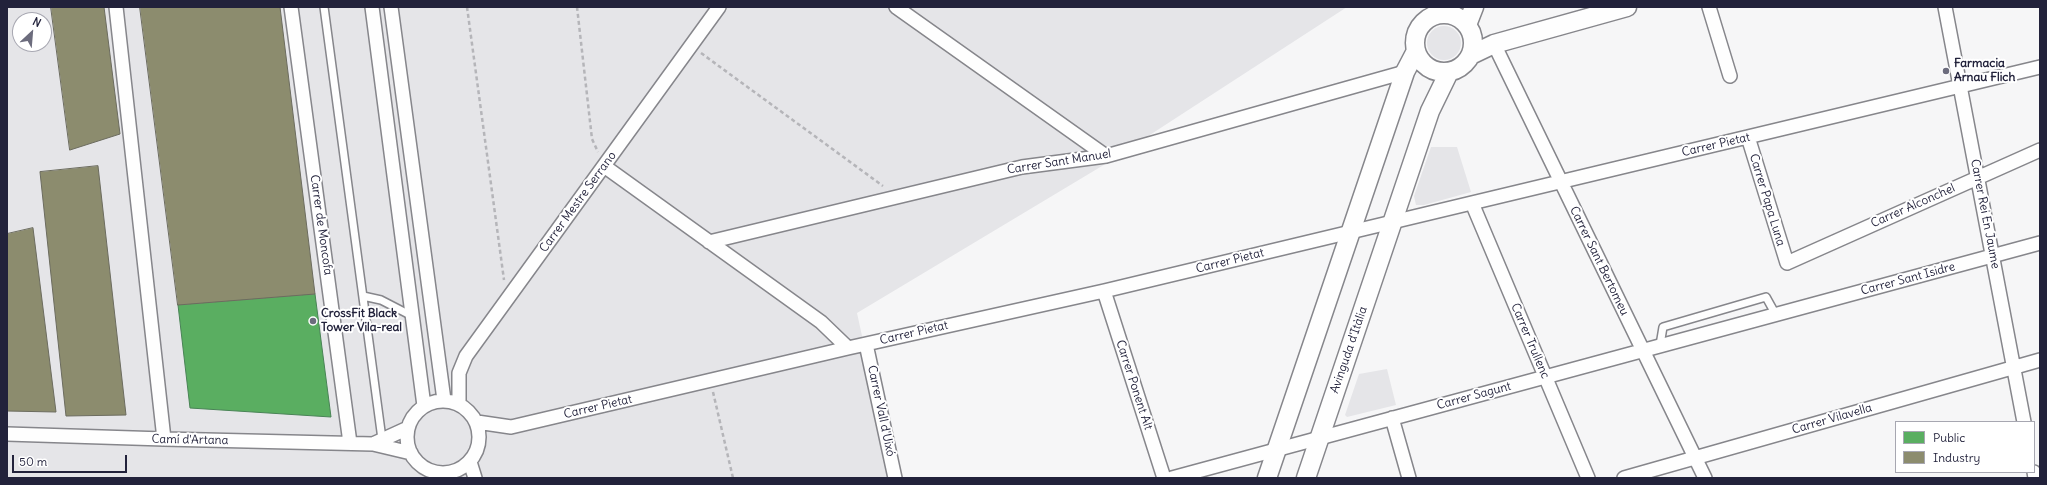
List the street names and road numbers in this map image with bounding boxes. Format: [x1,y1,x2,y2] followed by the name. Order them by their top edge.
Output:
[1680,130,1752,160] street label: Carrer Pietat
[1006,147,1112,177] street label: Carrer Sant Manuel
[537,149,619,255] street label: Carrer Mestre Serrano
[1746,152,1788,248] street label: Carrer Papa Luna
[1967,158,2003,270] street label: Carrer Rei En Jaume
[307,174,335,276] street label: Carrer de Moncofa
[1869,181,1957,231] street label: Carrer Alconchel
[1566,204,1632,318] street label: Carrer Sant Bertomeu
[1194,246,1266,276] street label: Carrer Pietat
[1859,259,1957,299] street label: Carrer Sant Isidre
[1508,301,1552,381] street label: Carrer Trullenc
[1327,305,1371,395] street label: Avinguda d'Itàlia
[878,318,950,348] street label: Carrer Pietat
[1113,338,1155,432] street label: Carrer Ponent Alt
[864,364,898,458] street label: Carrer Vall d'Uixó
[1435,379,1513,413] street label: Carrer Sagunt
[562,392,634,422] street label: Carrer Pietat
[1790,401,1874,437] street label: Carrer Vilavella
[151,432,229,448] street label: Camí d'Artana

